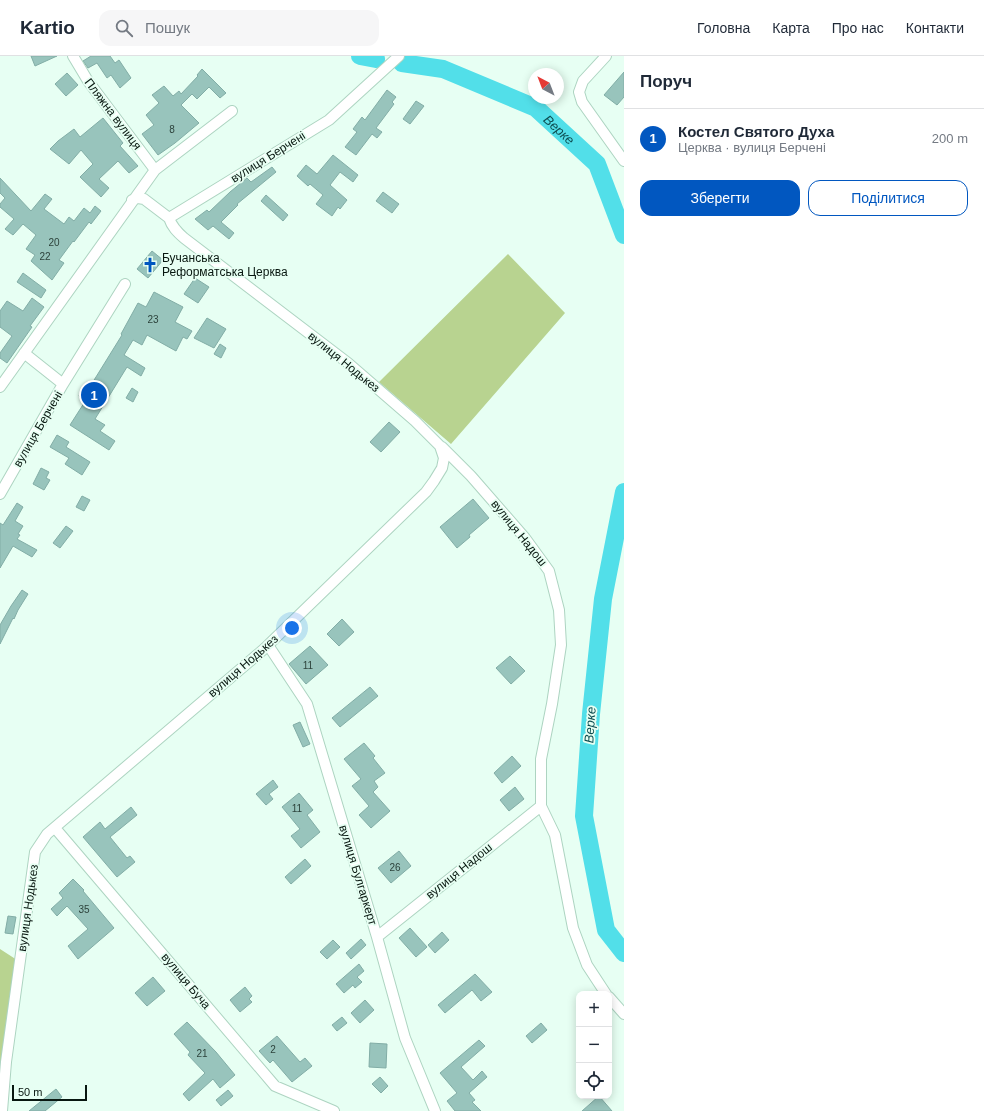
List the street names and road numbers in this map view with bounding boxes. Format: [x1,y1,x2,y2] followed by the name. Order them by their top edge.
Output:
[82,76,144,152] street label: Пляжна вулиця
[228,128,308,186] street label: вулиця Берчені
[305,329,383,395] street label: вулиця Нодькез
[11,389,65,469] street label: вулиця Берчені
[488,497,550,569] street label: вулиця Надош
[205,632,281,700] street label: вулиця Нодькез
[336,823,380,927] street label: вулиця Булгаркерт
[423,840,495,902] street label: вулиця Надош
[15,863,41,952] street label: вулиця Нодькез
[159,950,214,1012] street label: вулиця Буча

